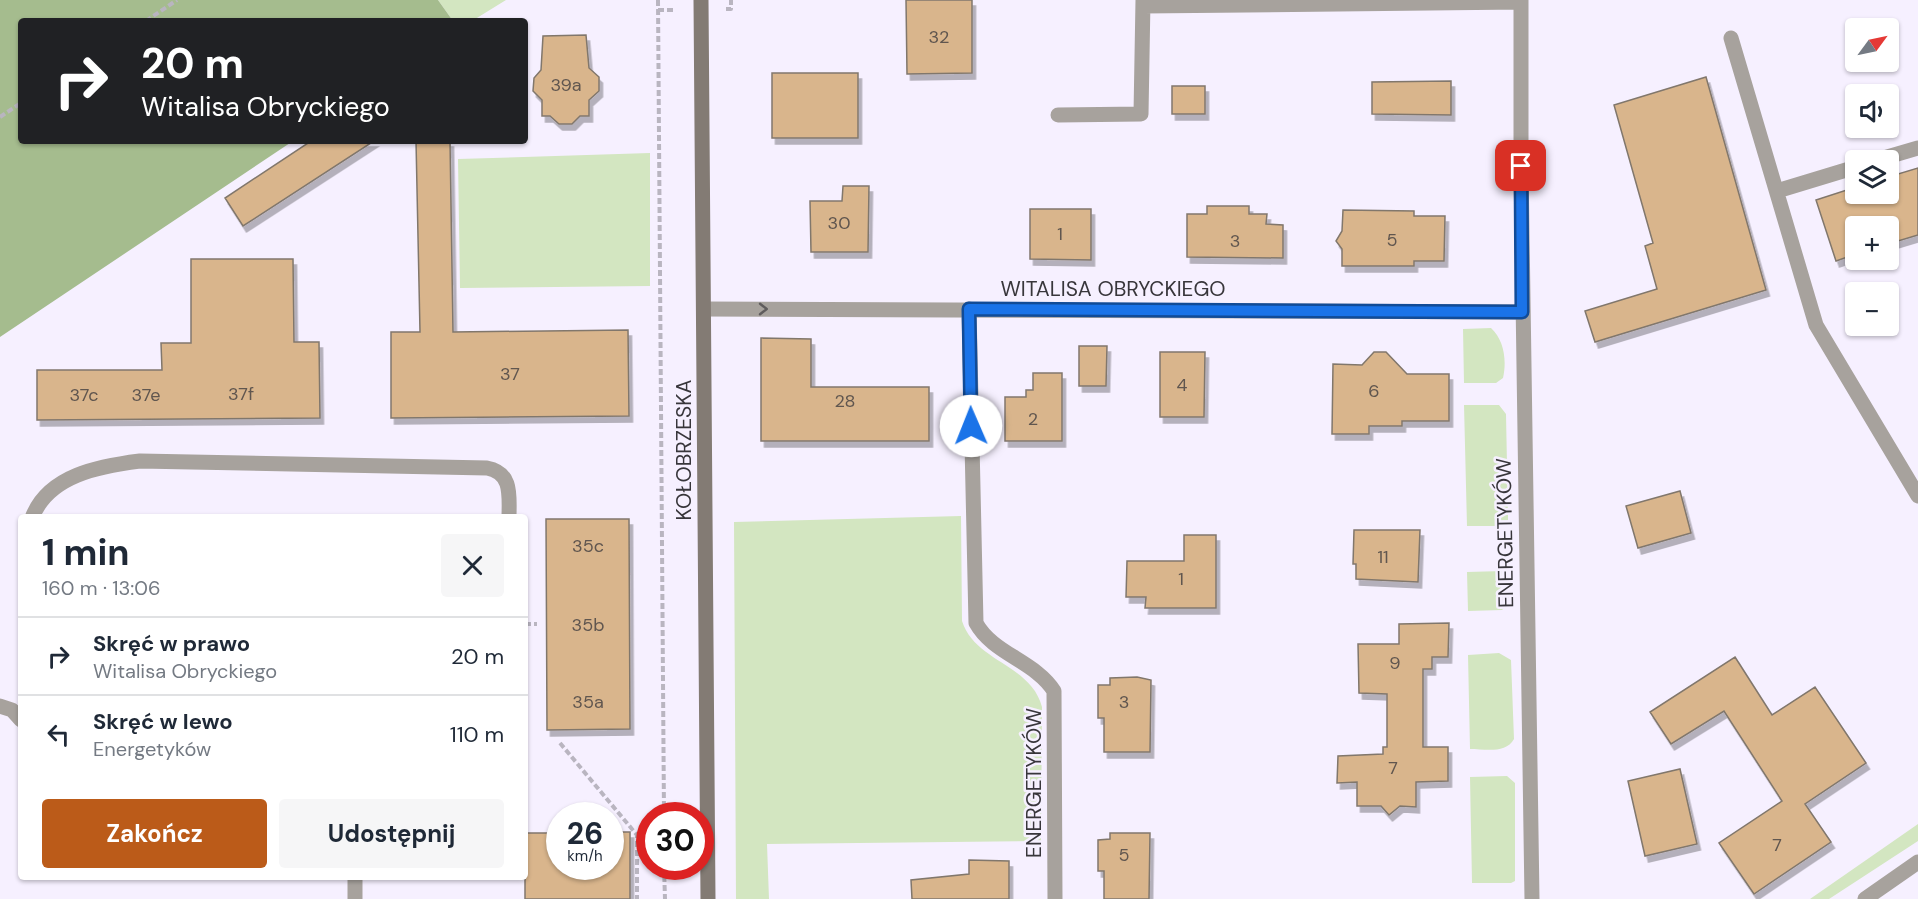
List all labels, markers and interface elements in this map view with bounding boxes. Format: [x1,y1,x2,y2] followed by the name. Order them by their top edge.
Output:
[1845,18,1899,72] north arrow
[1845,18,1899,336] map controls
[928,25,950,49] house number: 32
[141,36,244,91] text: 20 m
[42,42,120,120] icon: right
[550,73,582,97] house number: 39a
[1845,84,1899,138] button: sound
[141,89,390,124] text: Witalisa Obryckiego
[1495,140,1546,191] pin
[1504,149,1537,182] icon: arrive
[1845,150,1899,204] button: layers
[828,211,850,235] house number: 30
[1845,216,1899,270] button: +
[1057,222,1063,246] house number: 1
[1387,228,1397,252] house number: 5
[1230,229,1240,253] house number: 3
[1000,275,1226,303] street label: WITALISA OBRYCKIEGO
[1845,282,1899,336] button: −
[758,303,767,315] one-way arrow
[500,362,520,386] house number: 37
[1177,373,1188,397] house number: 4
[670,379,698,520] street label: KOŁOBRZESKA
[1368,379,1380,403] house number: 6
[228,382,254,406] house number: 37f
[69,383,99,407] house number: 37c
[131,383,161,407] house number: 37e
[834,389,856,413] house number: 28
[939,394,1003,458] position arrow
[1028,407,1038,431] house number: 2
[1490,458,1520,608] street label: ENERGETYKÓW
[42,529,130,576] text: 1 min
[441,534,504,597] button: close
[572,534,604,558] house number: 35c
[1377,545,1389,569] house number: 11
[1178,567,1184,591] house number: 1
[42,575,161,601] text: 160 m · 13:06
[572,613,604,637] house number: 35b
[93,629,250,658] text: Skręć w prawo
[42,640,75,673] icon: right
[451,642,504,671] text: 20 m
[1389,651,1401,675] house number: 9
[93,658,277,684] text: Witalisa Obryckiego
[572,690,604,714] house number: 35a
[1119,690,1129,714] house number: 3
[93,707,233,736] text: Skręć w lewo
[1020,708,1048,858] street label: ENERGETYKÓW
[42,718,75,751] icon: left
[450,720,504,749] text: 110 m
[93,736,211,762] text: Energetyków
[1388,756,1398,780] house number: 7
[42,799,267,868] button: Zakończ
[279,799,504,868] button: Udostępnij
[636,802,714,880] speed limit sign: 30
[567,814,603,853] text: 26
[1772,833,1782,857] house number: 7
[1119,843,1129,867] house number: 5
[567,846,603,866] text: km/h

